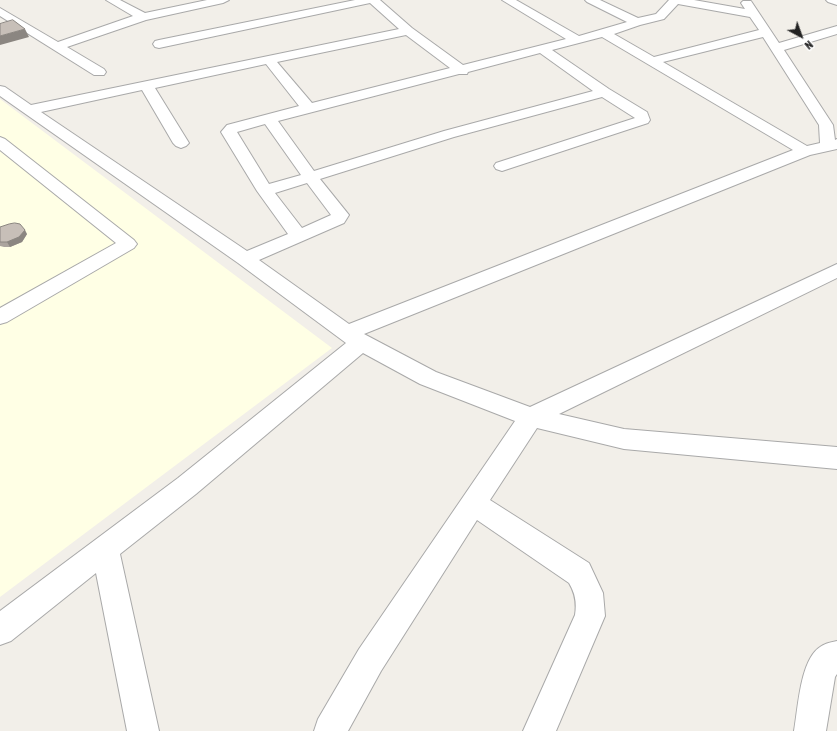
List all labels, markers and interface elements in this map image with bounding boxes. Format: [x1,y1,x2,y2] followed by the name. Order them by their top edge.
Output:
[781,16,821,56] north arrow
[802,38,815,52] text: N

